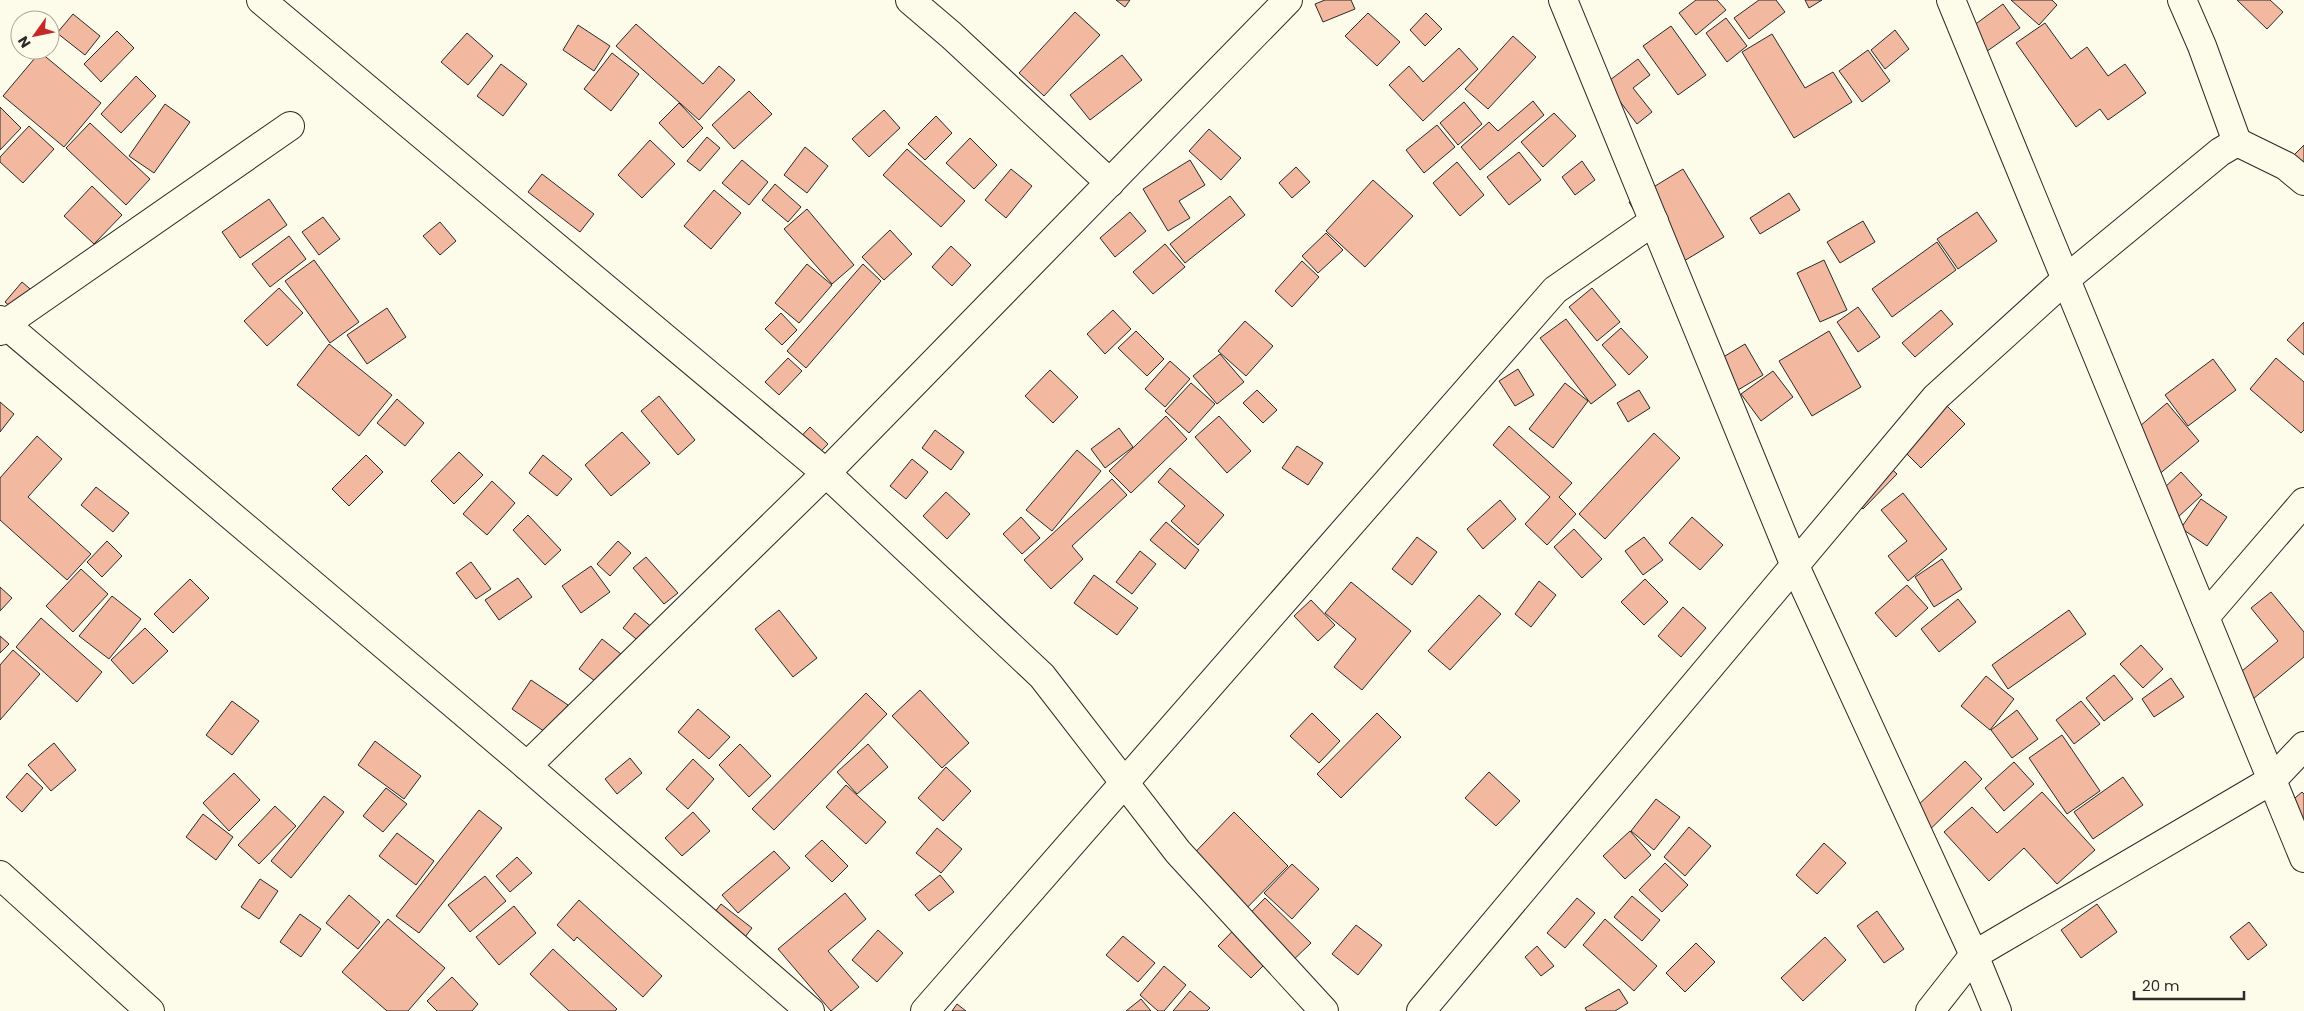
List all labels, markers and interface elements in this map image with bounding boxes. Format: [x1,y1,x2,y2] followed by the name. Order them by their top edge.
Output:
[10,10,60,60] north arrow
[13,32,35,52] text: N
[2134,968,2244,1000] scale bar
[2142,975,2180,996] text: 20 m

